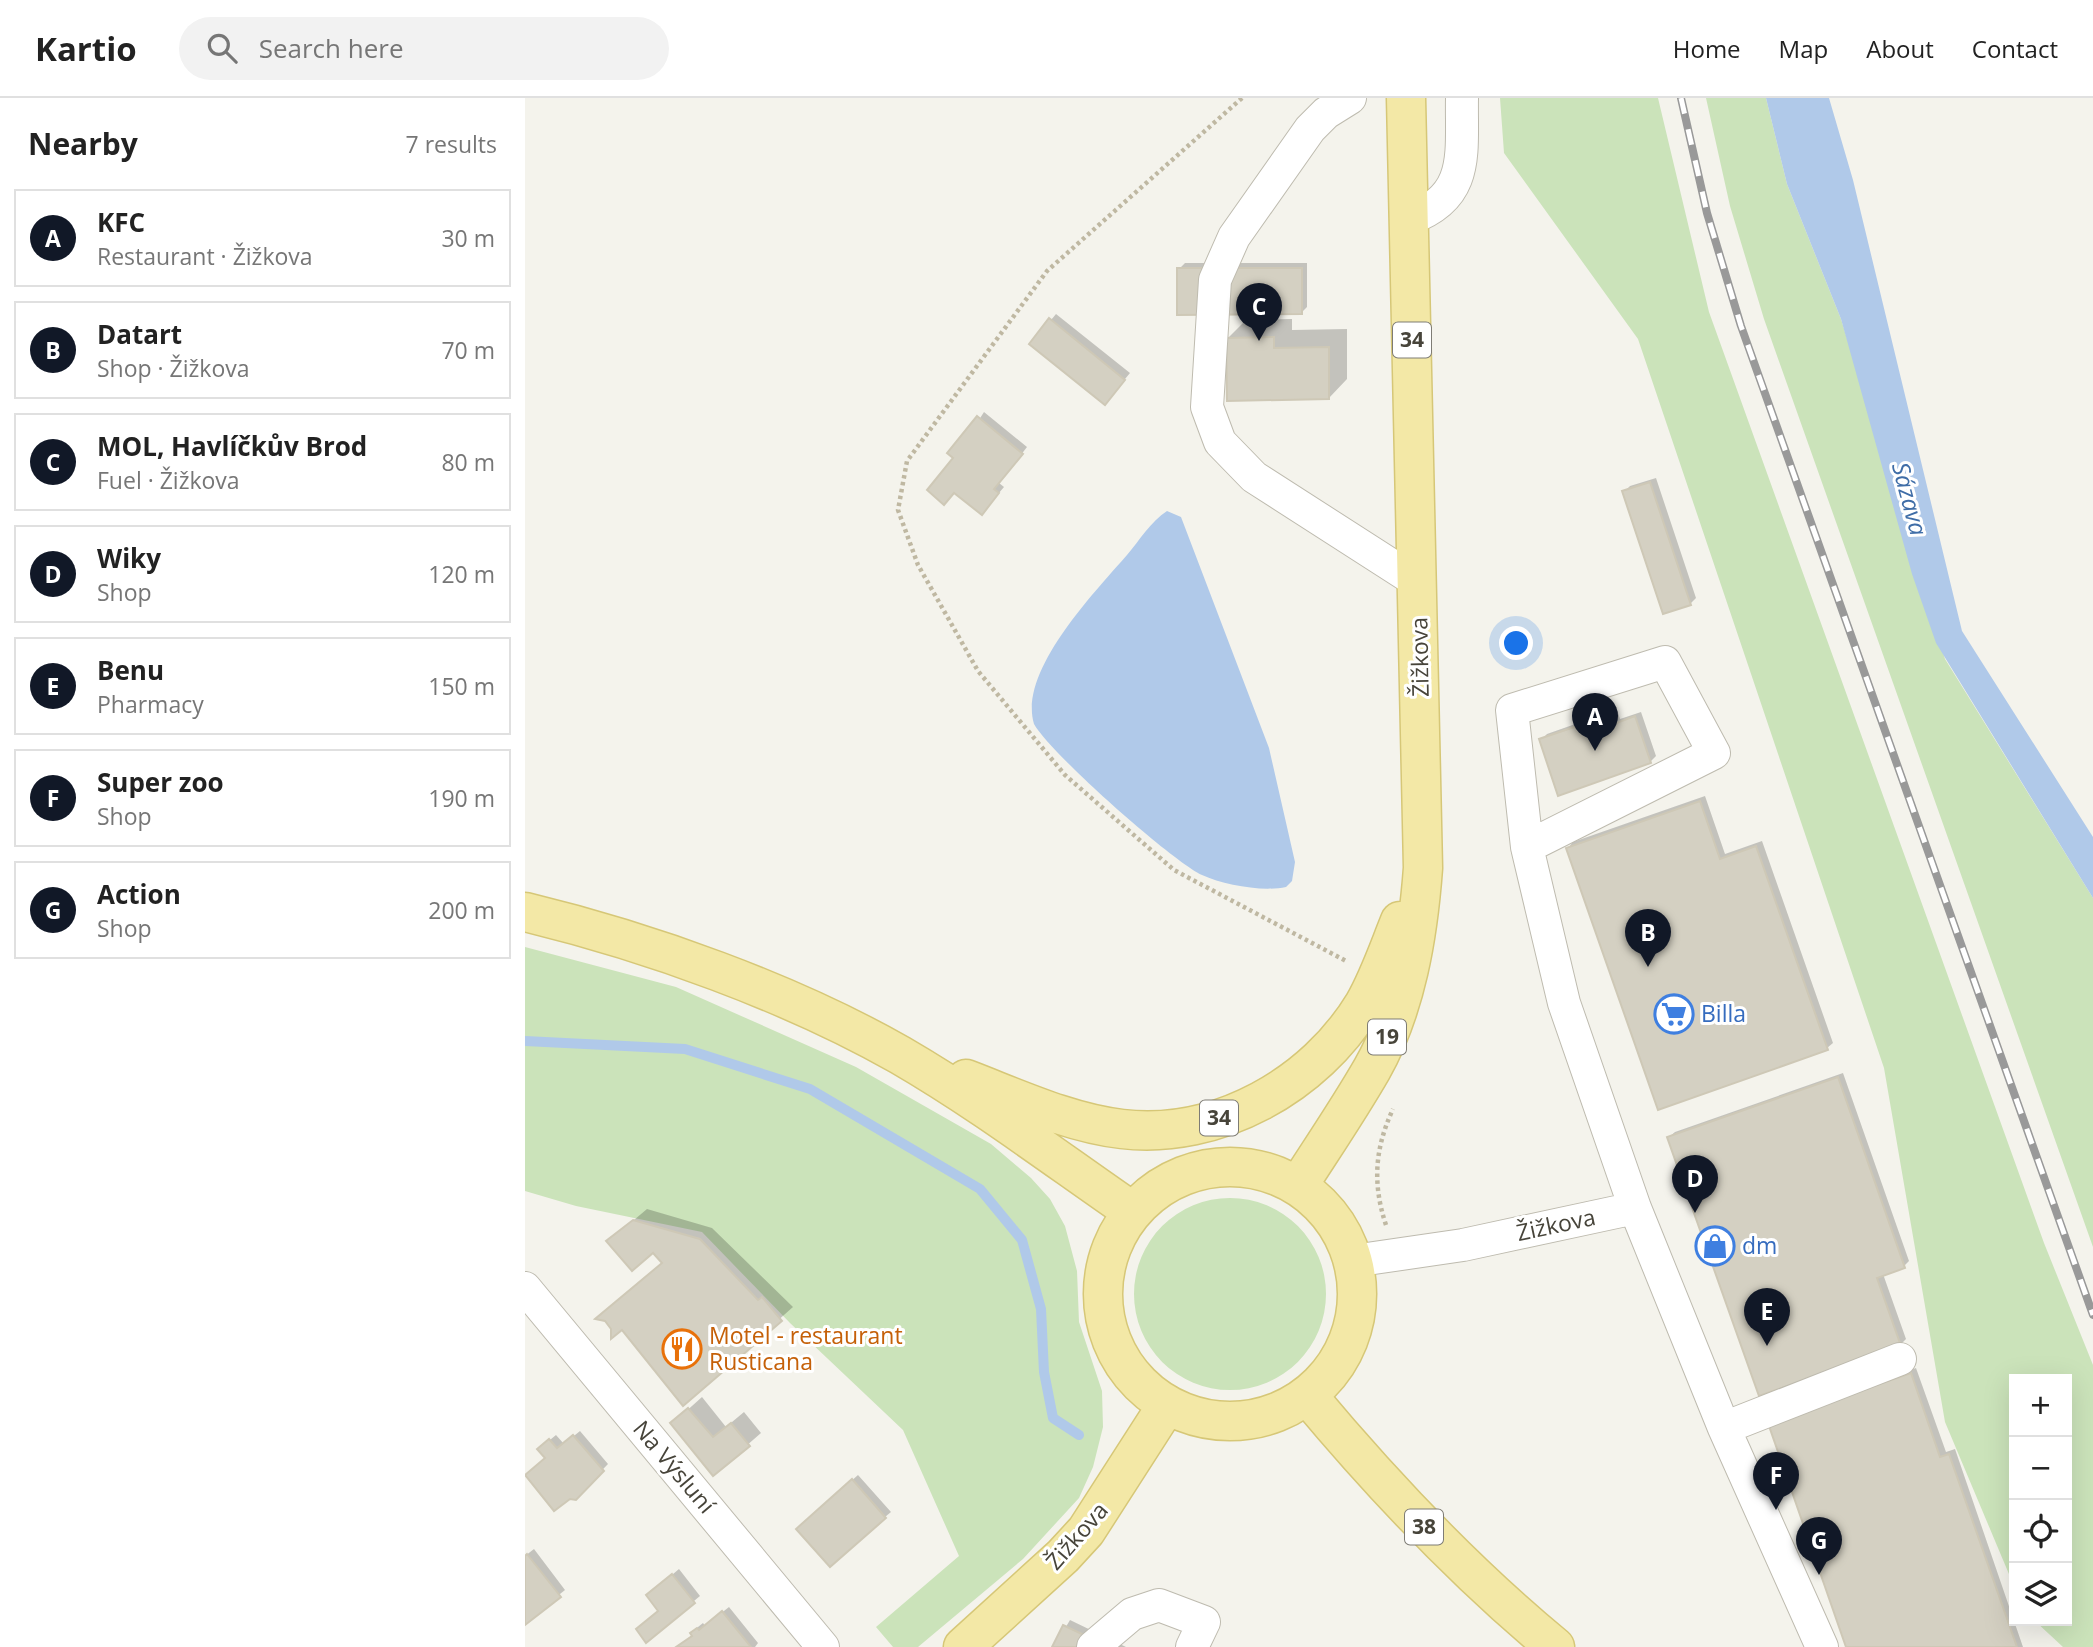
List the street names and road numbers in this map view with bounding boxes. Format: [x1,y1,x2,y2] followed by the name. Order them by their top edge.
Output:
[1393,322,1431,358] road number: 34
[1402,617,1436,697] street label: Žižkova
[1368,1020,1406,1054] road number: 19
[1200,1100,1238,1136] road number: 34
[1513,1200,1598,1248] street label: Žižkova
[626,1413,724,1520] street label: Na Výsluní
[1038,1495,1115,1576] street label: Žižkova
[1405,1510,1443,1544] road number: 38

